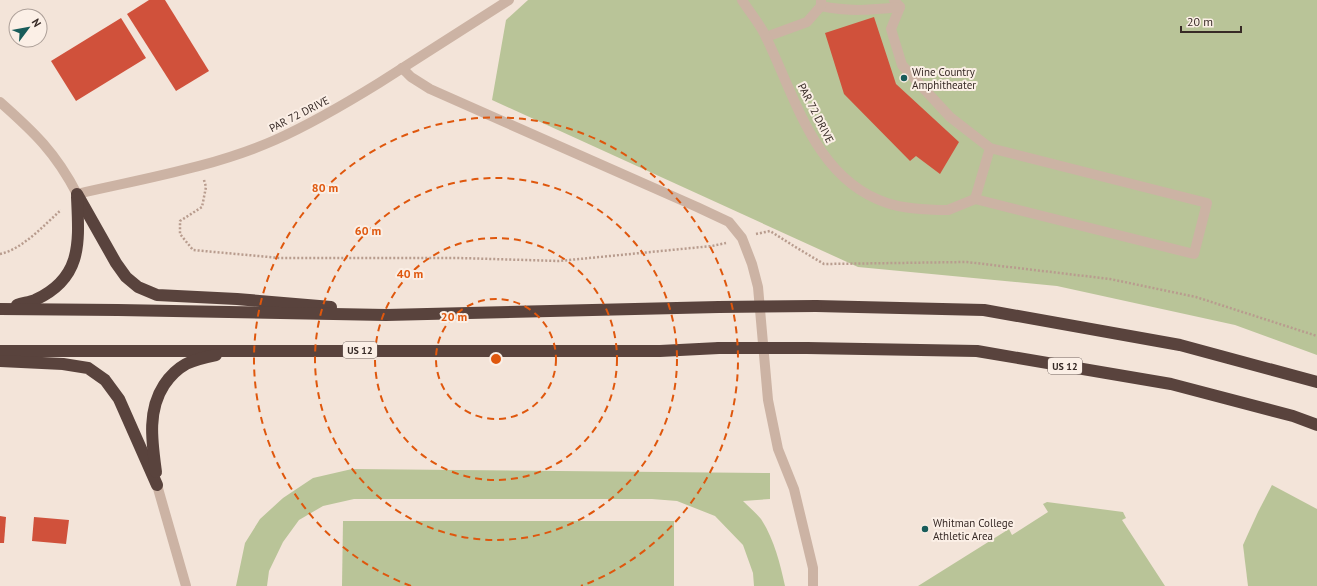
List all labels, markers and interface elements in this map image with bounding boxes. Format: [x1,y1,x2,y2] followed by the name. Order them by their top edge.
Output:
[8,8,48,48] north arrow
[1181,8,1241,34] scale bar
[1187,14,1213,29] text: 20 m
[29,16,44,29] text: N
[912,65,976,92] place label: Wine Country Amphitheater
[899,73,909,83] marker: Wine Country Amphitheater
[795,81,837,145] street label: PAR 72 DRIVE
[267,93,331,135] street label: PAR 72 DRIVE
[312,180,338,195] text: 80 m
[355,223,381,238] text: 60 m
[397,266,423,281] text: 40 m
[441,309,467,324] text: 20 m
[343,342,377,358] road number: US 12
[489,352,503,366] centre of rings
[1048,358,1082,374] road number: US 12
[933,516,1014,543] place label: Whitman College Athletic Area
[920,524,930,534] marker: Whitman College Athletic Area

